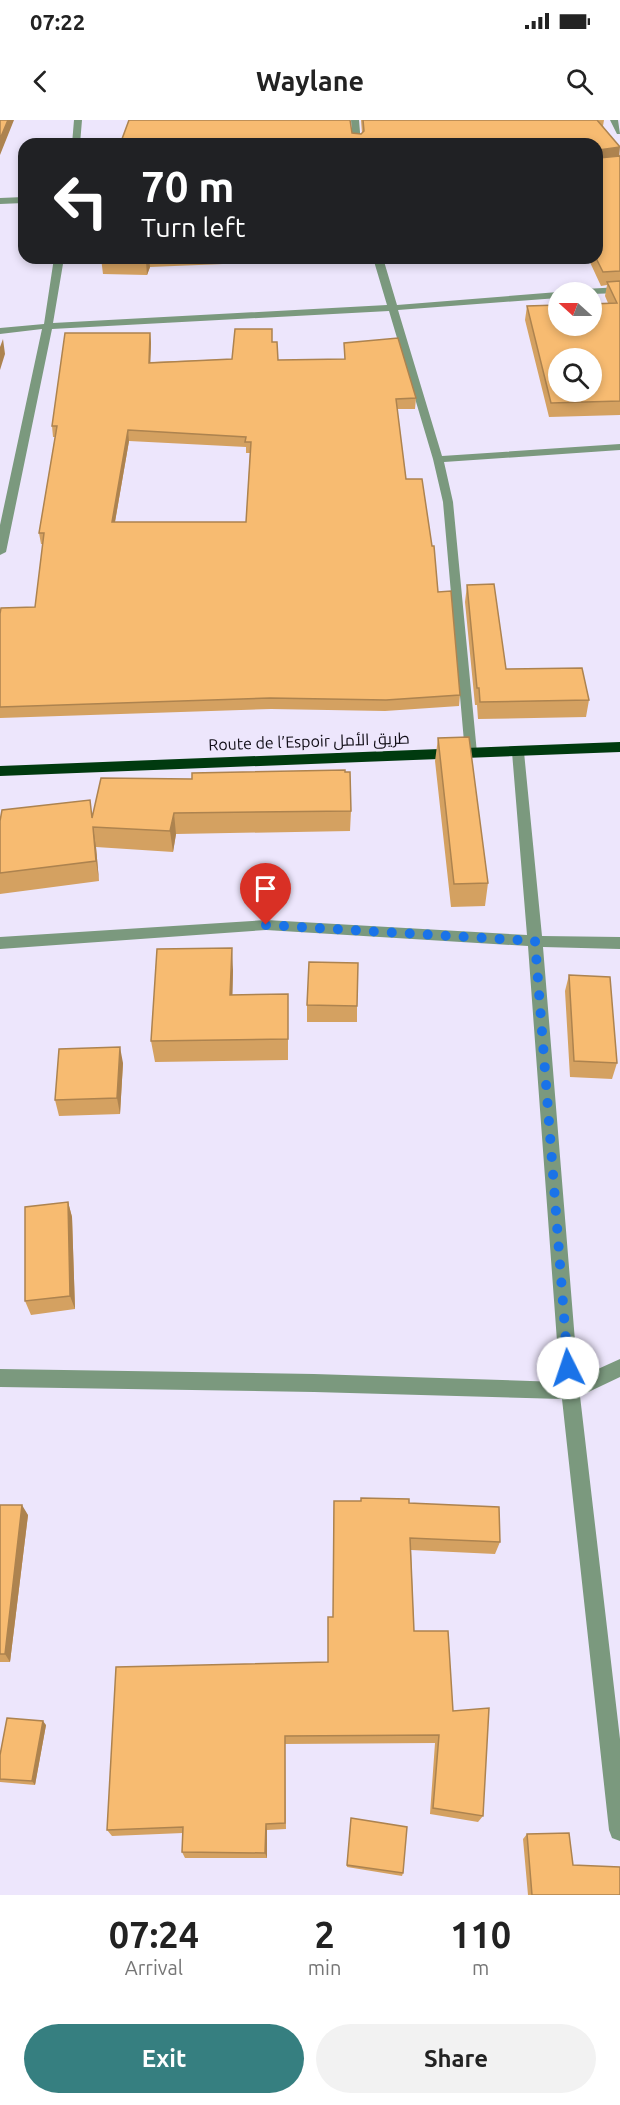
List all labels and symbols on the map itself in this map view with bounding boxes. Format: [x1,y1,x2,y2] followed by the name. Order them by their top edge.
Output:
[548,282,602,336] north arrow
[208,728,410,756] street label: Route de l’Espoir طريق الأمل
[240,863,291,925] pin
[536,1336,600,1400] position arrow

